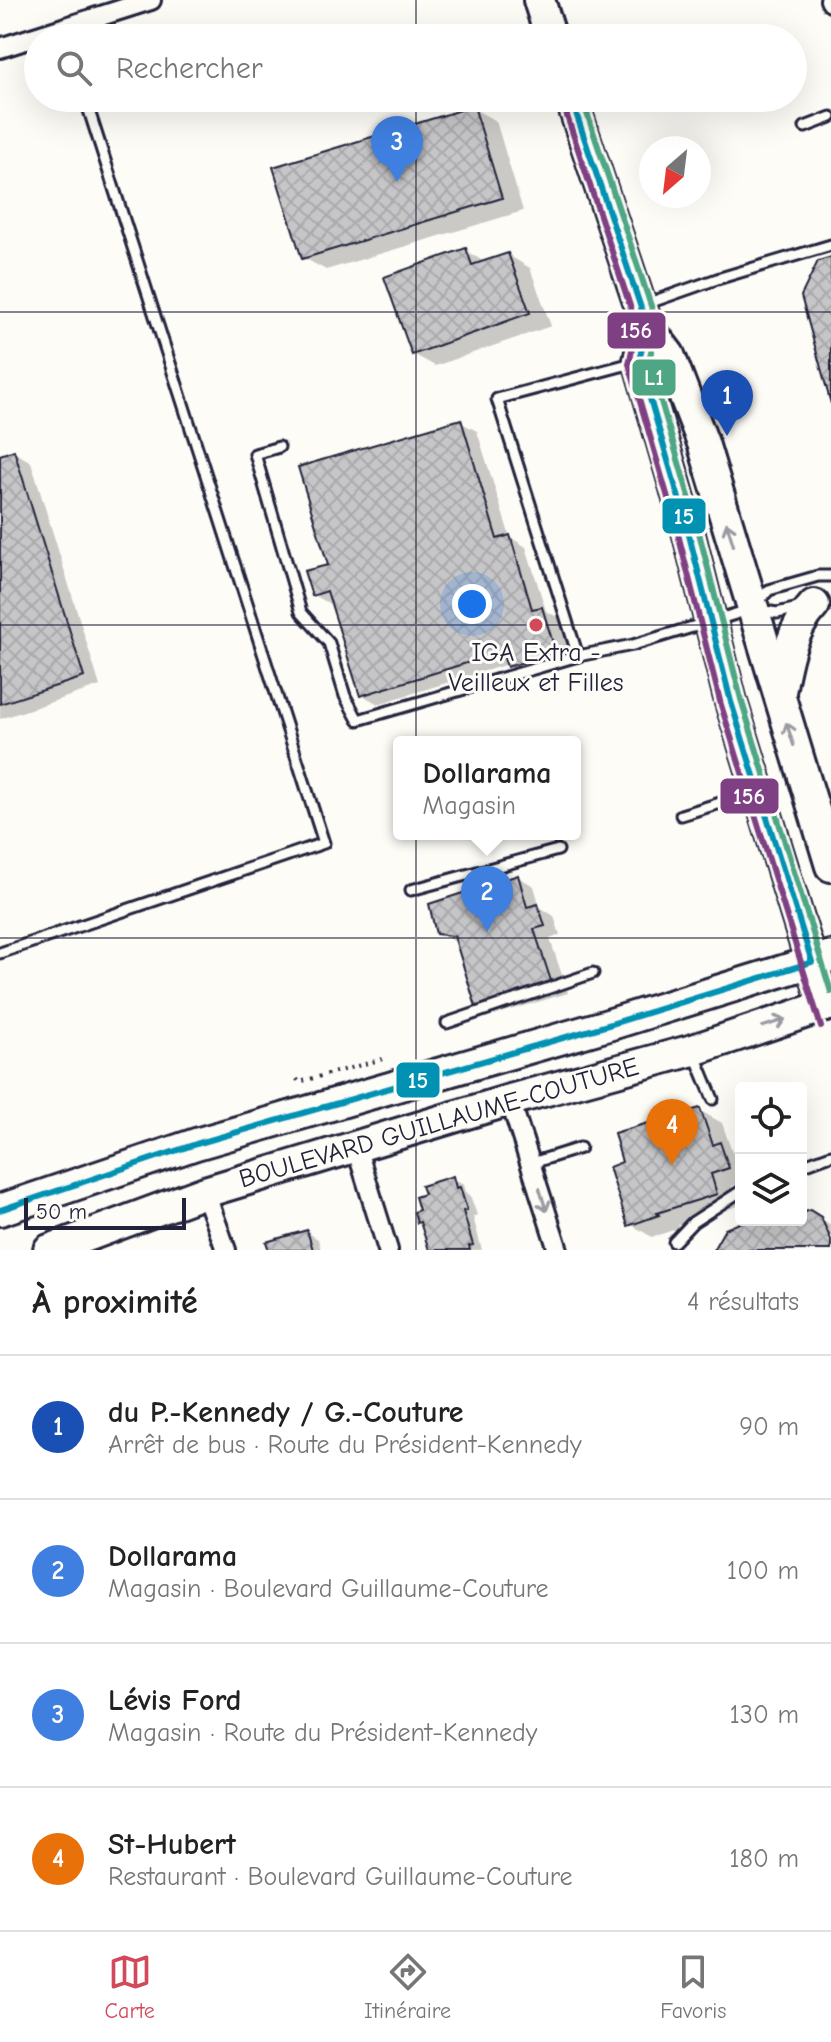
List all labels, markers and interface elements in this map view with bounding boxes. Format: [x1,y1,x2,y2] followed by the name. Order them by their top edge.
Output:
[24,24,807,112] search box
[52,46,96,90] icon: search
[116,51,263,86] text: Rechercher
[371,116,423,182] pin: 3
[639,136,711,208] north arrow
[606,311,667,350] line badge: 156
[620,318,652,344] text: 156
[631,358,677,397] line badge: L1
[644,365,664,391] text: L1
[701,370,753,436] pin: 1
[661,497,707,535] line badge: 15
[674,504,694,530] text: 15
[722,522,736,547] one-way arrow
[452,584,492,624] your location
[527,616,545,634] marker: IGA Extra - Veilleux et Filles
[448,638,624,698] place label: IGA Extra - Veilleux et Filles
[782,721,797,747] one-way arrow
[393,736,581,840] popup
[422,756,552,791] text: Dollarama
[719,777,780,815] line badge: 156
[733,784,765,810] text: 156
[422,791,516,821] text: Magasin
[461,866,513,932] pin: 2
[761,1015,787,1030] one-way arrow
[236,1051,642,1195] street label: BOULEVARD GUILLAUME-COUTURE
[395,1061,441,1099] line badge: 15
[408,1068,428,1094] text: 15
[735,1082,807,1226] map controls
[735,1082,807,1154] button: locate
[646,1099,698,1165] pin: 4
[735,1154,807,1226] button: layers
[536,1187,551,1213] one-way arrow
[24,1194,186,1230] scale bar
[36,1199,87,1225] text: 50 m
[32,1282,198,1322] text: À proximité
[687,1287,799,1317] text: 4 résultats
[108,1395,464,1430] text: du P.-Kennedy / G.-Couture
[53,1412,63,1442] text: 1
[739,1412,799,1442] text: 90 m
[108,1430,582,1460] text: Arrêt de bus · Route du Président-Kennedy
[108,1539,237,1574] text: Dollarama
[52,1556,64,1586] text: 2
[727,1556,799,1586] text: 100 m
[108,1574,549,1604] text: Magasin · Boulevard Guillaume-Couture
[108,1683,241,1718] text: Lévis Ford
[52,1700,64,1730] text: 3
[730,1700,799,1730] text: 130 m
[108,1718,538,1748] text: Magasin · Route du Président-Kennedy
[108,1827,236,1862] text: St-Hubert
[52,1844,64,1874] text: 4
[729,1844,799,1874] text: 180 m
[108,1862,573,1892] text: Restaurant · Boulevard Guillaume-Couture
[105,1950,155,2024] tab: Carte
[364,1950,451,2024] tab: Itinéraire
[660,1950,726,2024] tab: Favoris

